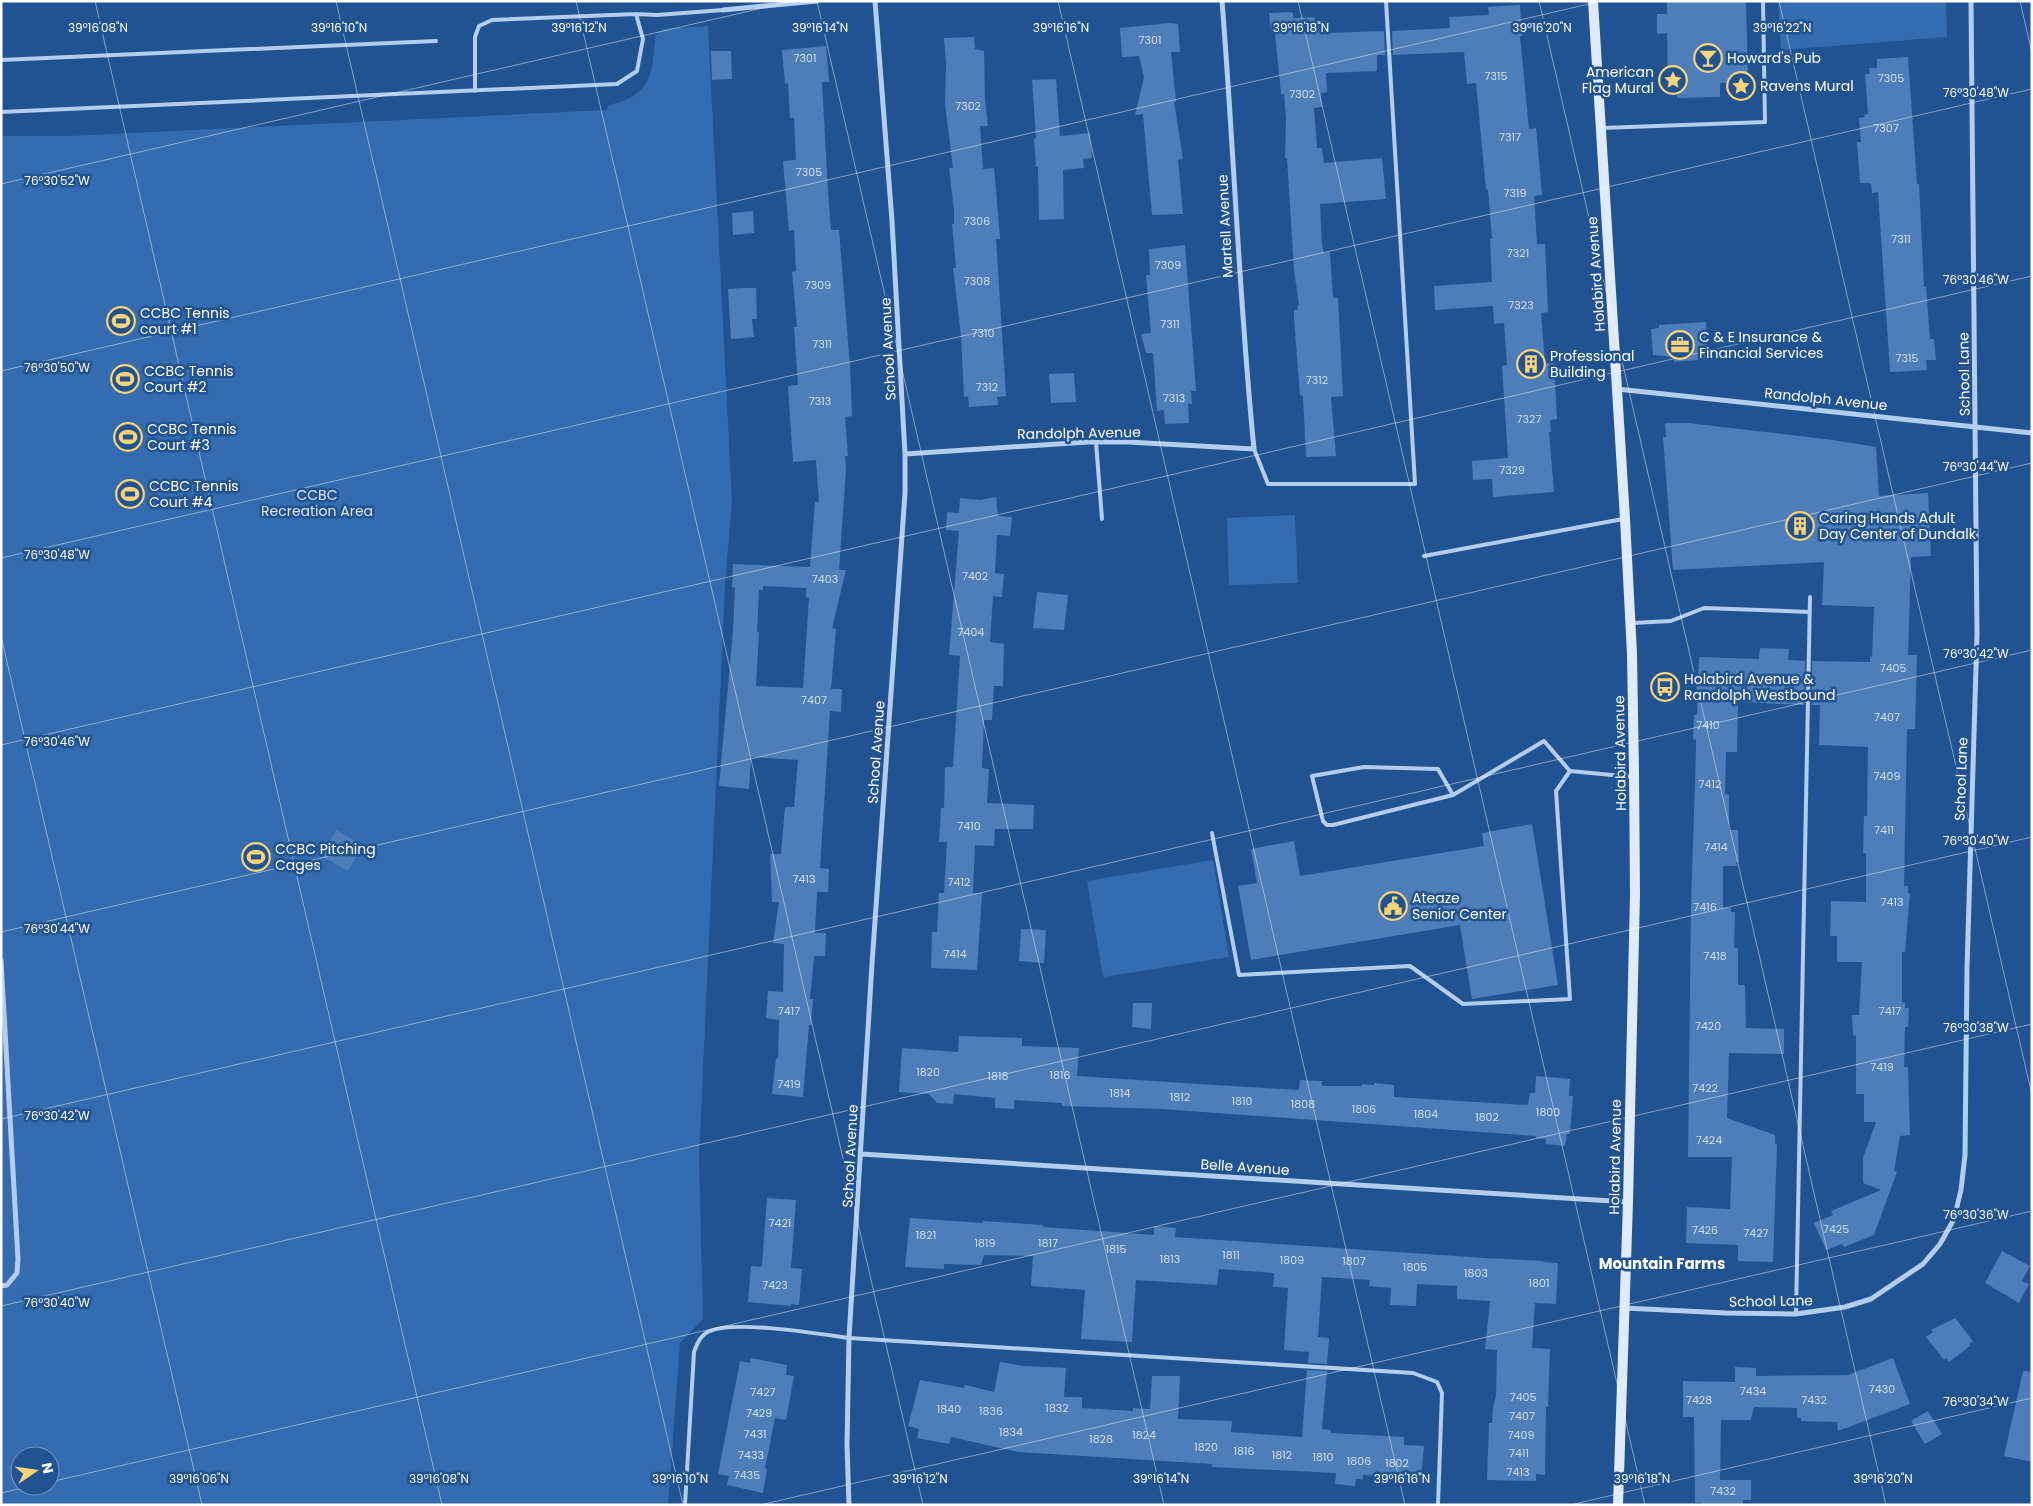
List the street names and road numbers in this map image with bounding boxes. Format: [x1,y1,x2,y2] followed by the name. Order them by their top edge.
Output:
[1212,173,1238,278] street label: Martell Avenue
[1582,215,1610,332] street label: Holabird Avenue
[875,297,901,401] street label: School Avenue
[1953,332,1975,416] street label: School Lane
[1764,383,1889,415] street label: Randolph Avenue
[1017,422,1141,444] street label: Randolph Avenue
[1609,695,1631,811] street label: Holabird Avenue
[862,699,890,804] street label: School Avenue
[1950,736,1972,821] street label: School Lane
[1604,1099,1626,1215] street label: Holabird Avenue
[837,1104,863,1208] street label: School Avenue
[1200,1154,1290,1180] street label: Belle Avenue
[1729,1290,1813,1312] street label: School Lane

